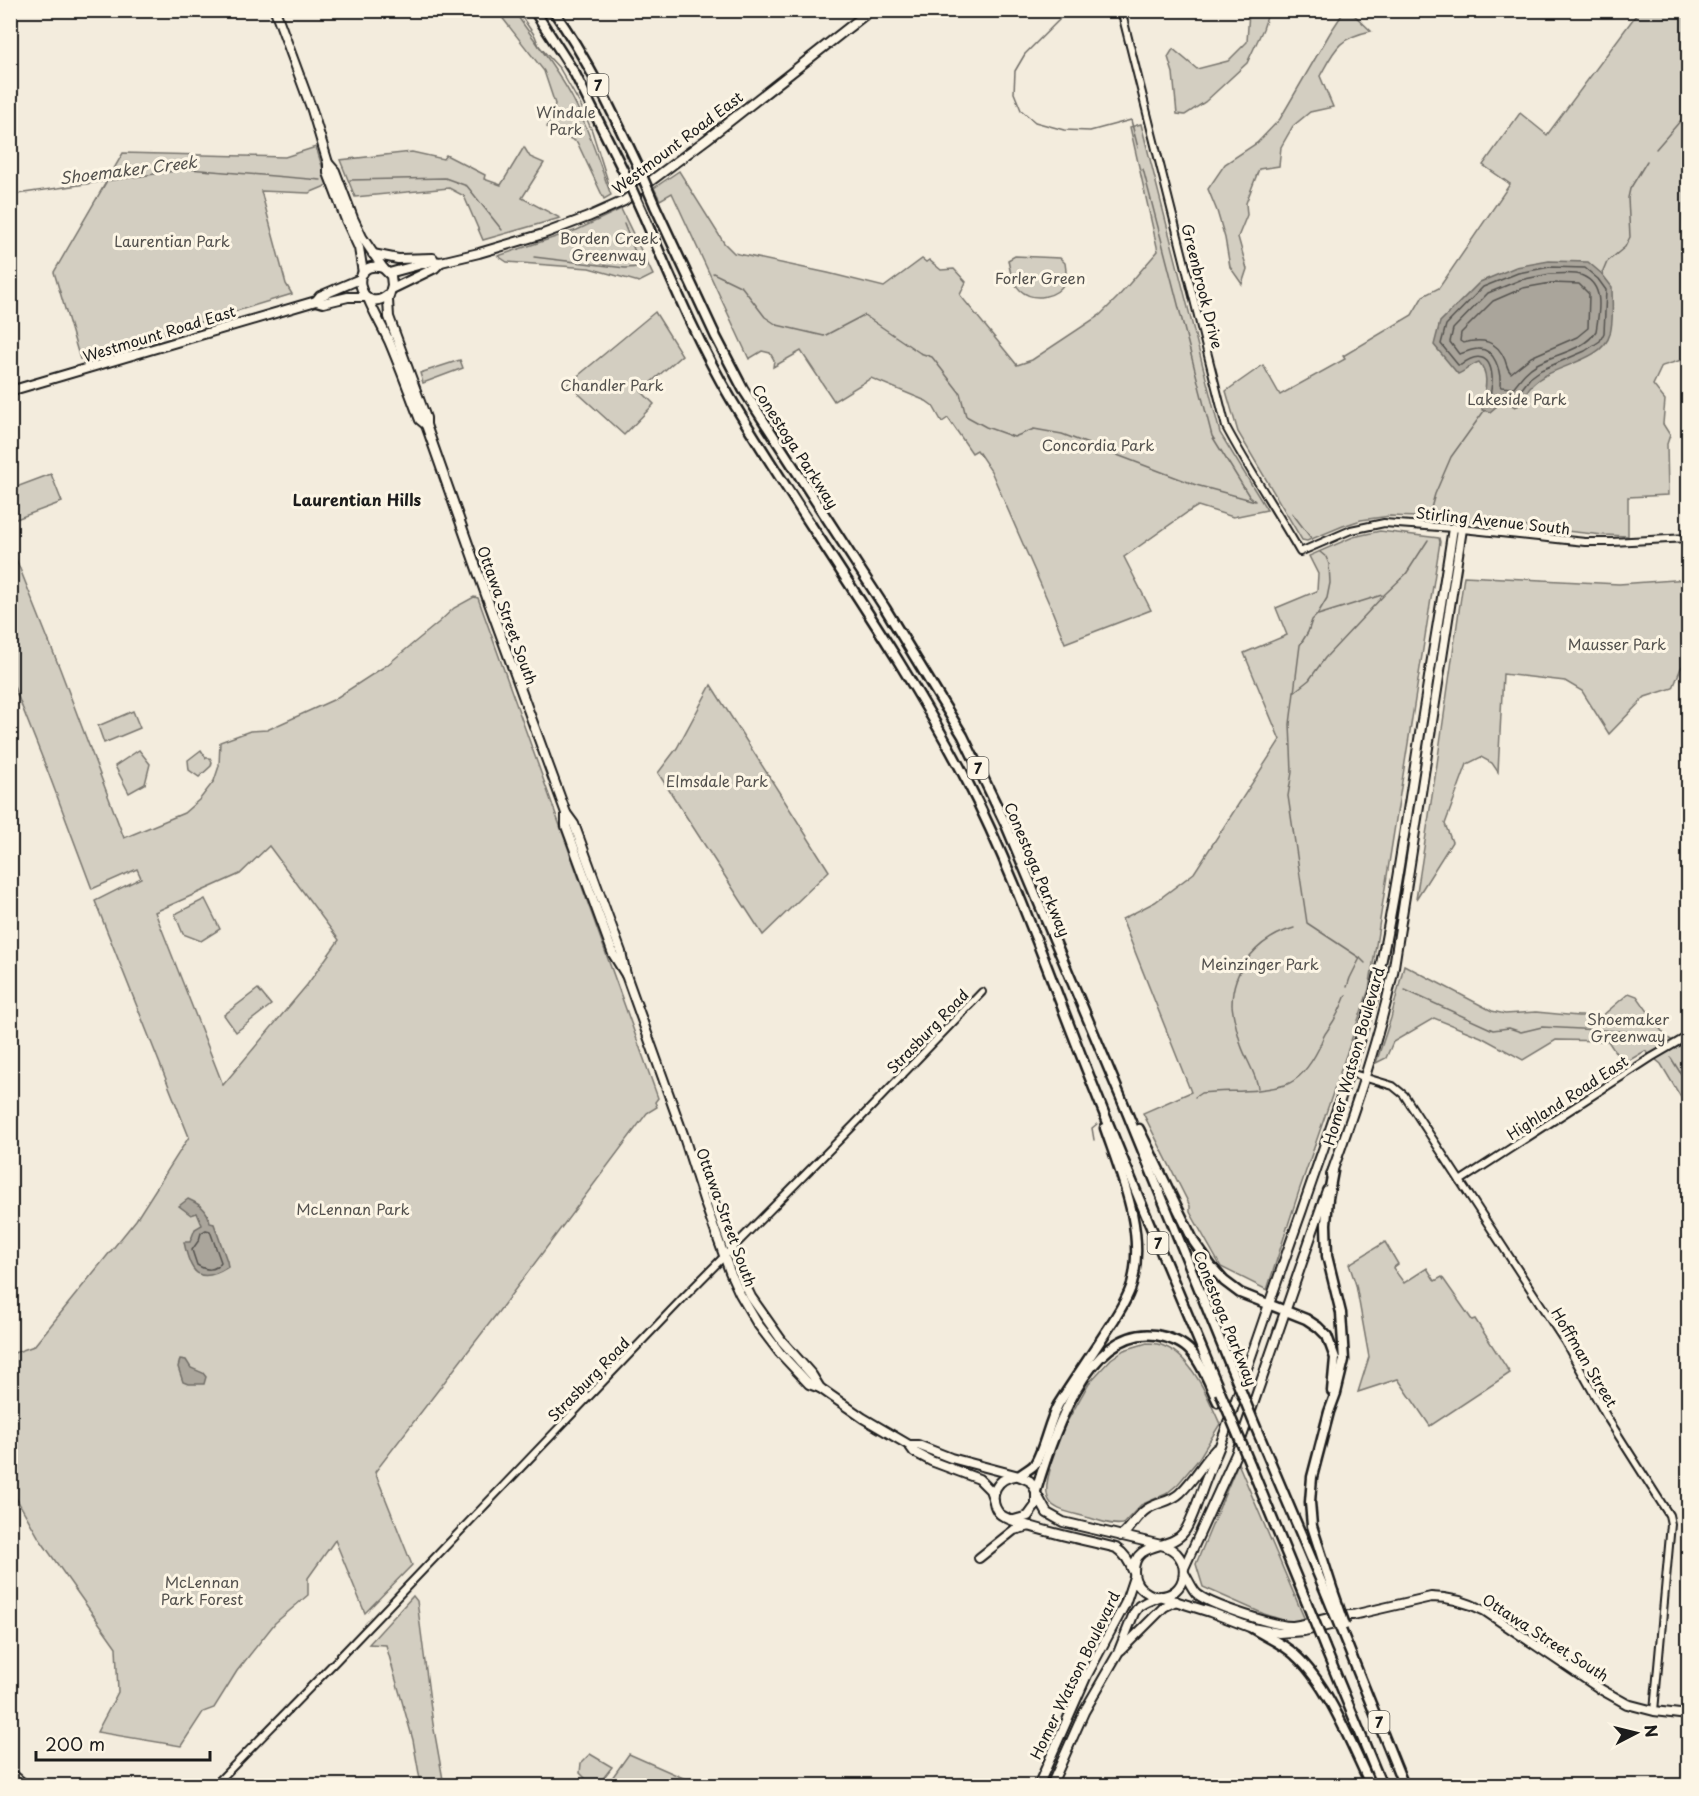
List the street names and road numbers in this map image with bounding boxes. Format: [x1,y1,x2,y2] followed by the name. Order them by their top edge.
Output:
[588,74,608,96] road number: 7
[607,85,747,199] street label: Westmount Road East
[1176,221,1230,351] street label: Greenbrook Drive
[80,299,238,367] street label: Westmount Road East
[747,379,845,513] street label: Conestoga Parkway
[1415,500,1571,540] street label: Stirling Avenue South
[472,542,544,688] street label: Ottawa Street South
[968,757,988,779] road number: 7
[999,798,1077,940] street label: Conestoga Parkway
[1316,964,1390,1148] street label: Homer Watson Boulevard
[881,984,973,1078] street label: Strasburg Road
[1502,1049,1632,1145] street label: Highland Road East
[691,1144,763,1290] street label: Ottawa Street South
[1148,1232,1168,1254] road number: 7
[1188,1247,1264,1389] street label: Conestoga Parkway
[1546,1303,1624,1411] street label: Hoffman Street
[542,1332,634,1426] street label: Strasburg Road
[1023,1587,1125,1763] street label: Homer Watson Boulevard
[1478,1587,1614,1687] street label: Ottawa Street South
[1368,1711,1390,1733] road number: 7

